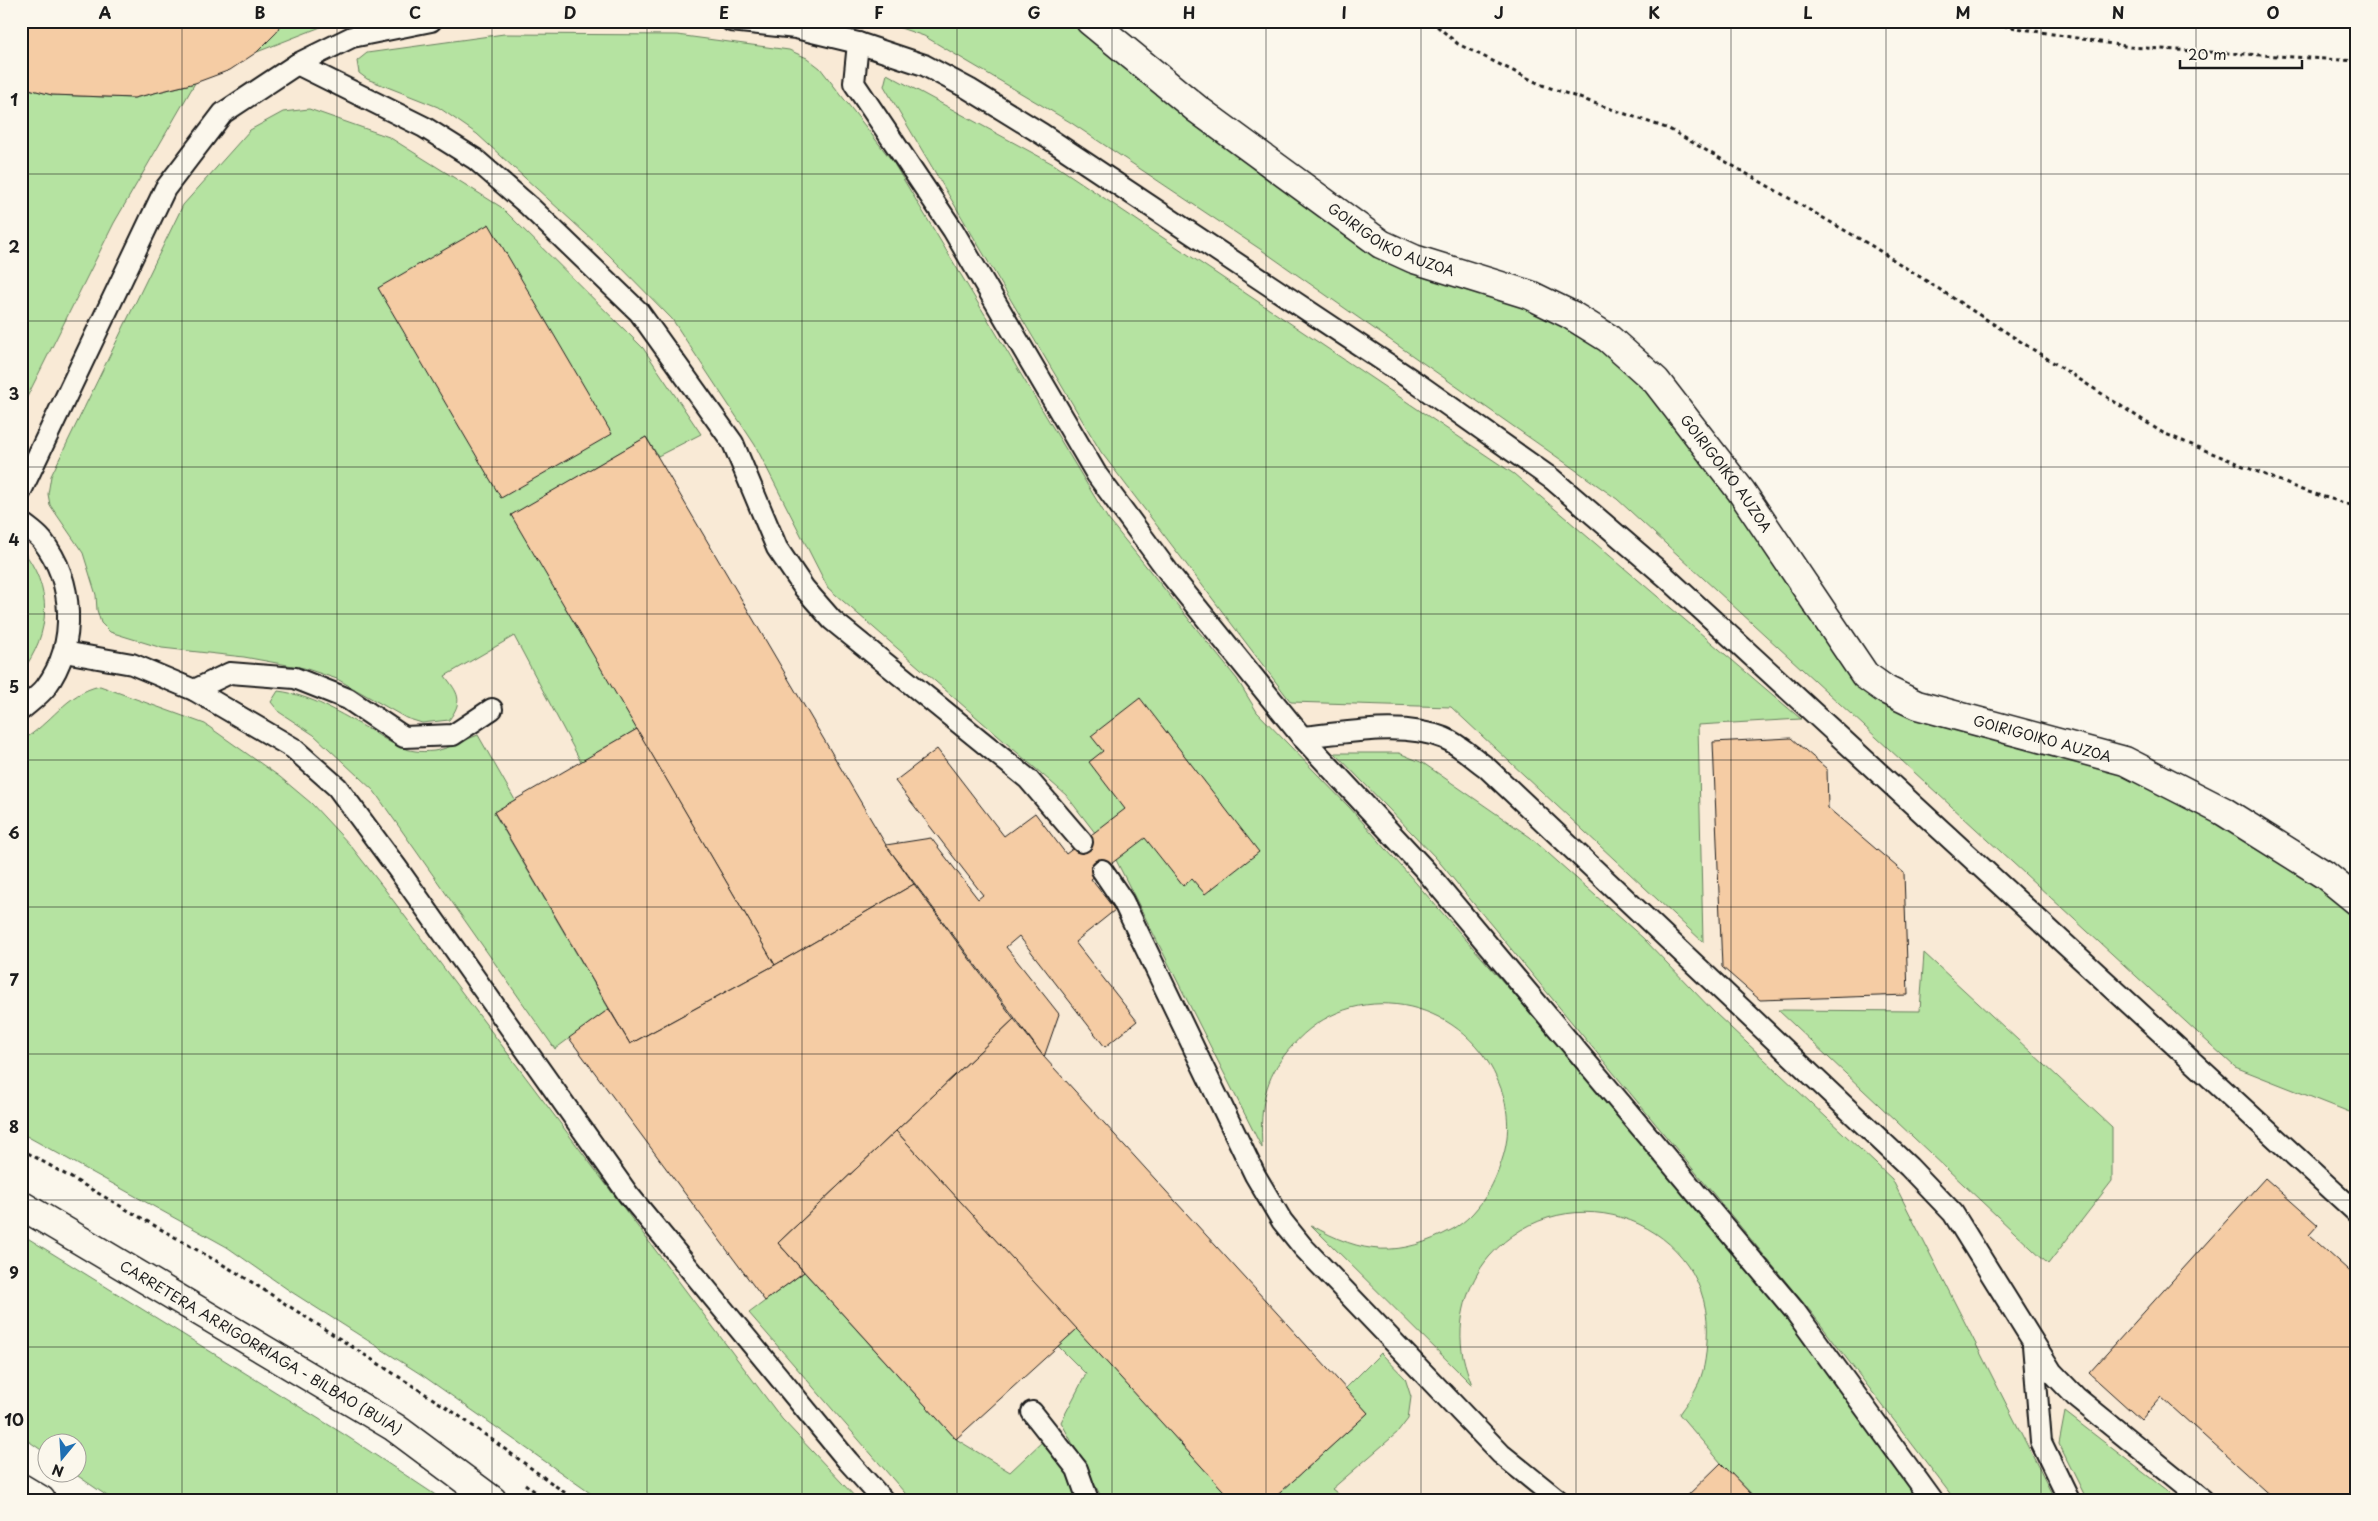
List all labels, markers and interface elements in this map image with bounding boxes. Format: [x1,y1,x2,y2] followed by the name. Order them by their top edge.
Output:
[99,0,112,24] text: A
[255,0,266,24] text: B
[409,0,421,24] text: C
[564,0,576,24] text: D
[719,0,729,24] text: E
[874,0,884,24] text: F
[1027,0,1041,24] text: G
[1183,0,1195,24] text: H
[1341,0,1347,24] text: I
[1494,0,1504,24] text: J
[1648,0,1660,24] text: K
[1803,0,1813,24] text: L
[1955,0,1971,24] text: M
[2112,0,2124,24] text: N
[2267,0,2280,24] text: O
[2180,38,2303,70] scale bar
[2188,42,2227,65] text: 20 m
[10,87,18,111] text: 1
[1324,197,1458,281] street label: GOIRIGOIKO AUZOA
[8,234,20,258] text: 2
[9,381,19,405] text: 3
[1675,410,1777,537] street label: GOIRIGOIKO AUZOA
[9,527,20,551] text: 4
[9,674,19,698] text: 5
[1971,710,2114,767] street label: GOIRIGOIKO AUZOA
[8,820,20,844] text: 6
[9,967,19,991] text: 7
[9,1114,19,1138] text: 8
[116,1255,407,1439] street label: CARRETERA ARRIGORRIAGA - BILBAO (BUIA)
[9,1260,19,1284] text: 9
[4,1407,24,1431] text: 10
[38,1434,88,1484] north arrow
[49,1459,66,1483] text: N

